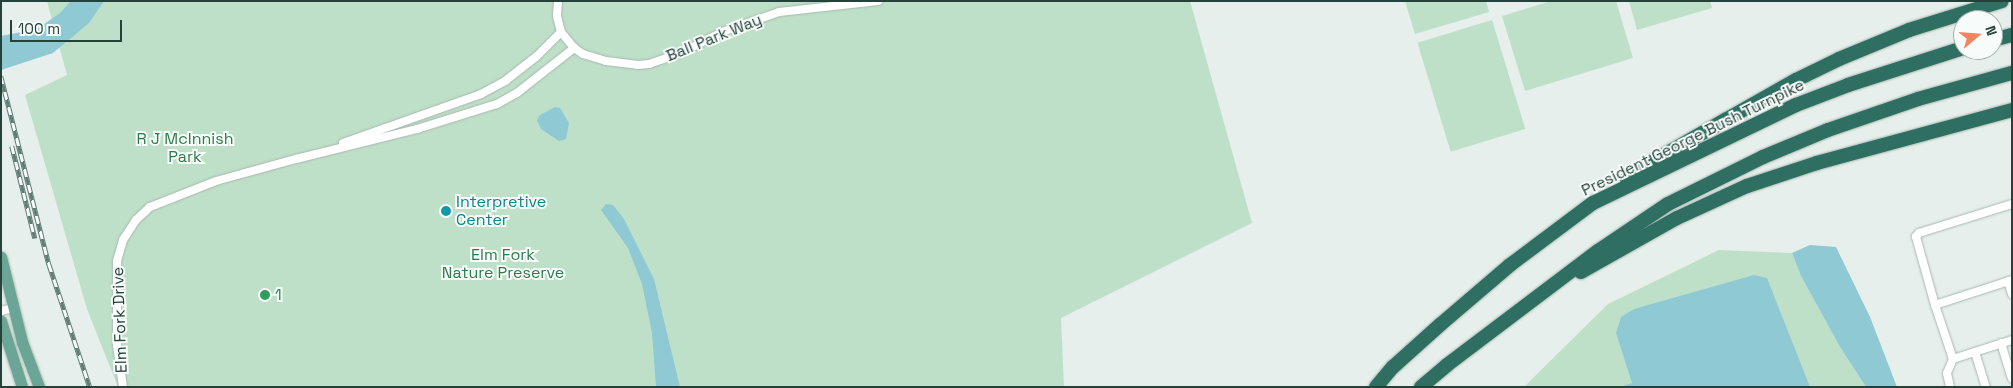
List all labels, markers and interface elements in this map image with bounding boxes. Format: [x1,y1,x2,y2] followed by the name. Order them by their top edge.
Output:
[12,10,125,42] scale bar
[663,10,765,66] street label: Ball Park Way
[1953,10,2003,60] north arrow
[18,19,60,38] text: 100 m
[1981,23,2001,38] text: N
[1578,75,1808,201] street label: President George Bush Turnpike
[137,129,233,167] park label: R J McInnish Park
[456,192,546,230] place label: Interpretive Center
[440,205,452,217] marker: Interpretive Center
[442,245,564,283] park label: Elm Fork Nature Preserve
[109,267,131,373] street label: Elm Fork Drive
[275,285,282,305] place label: 1
[259,289,271,301] marker: 1

